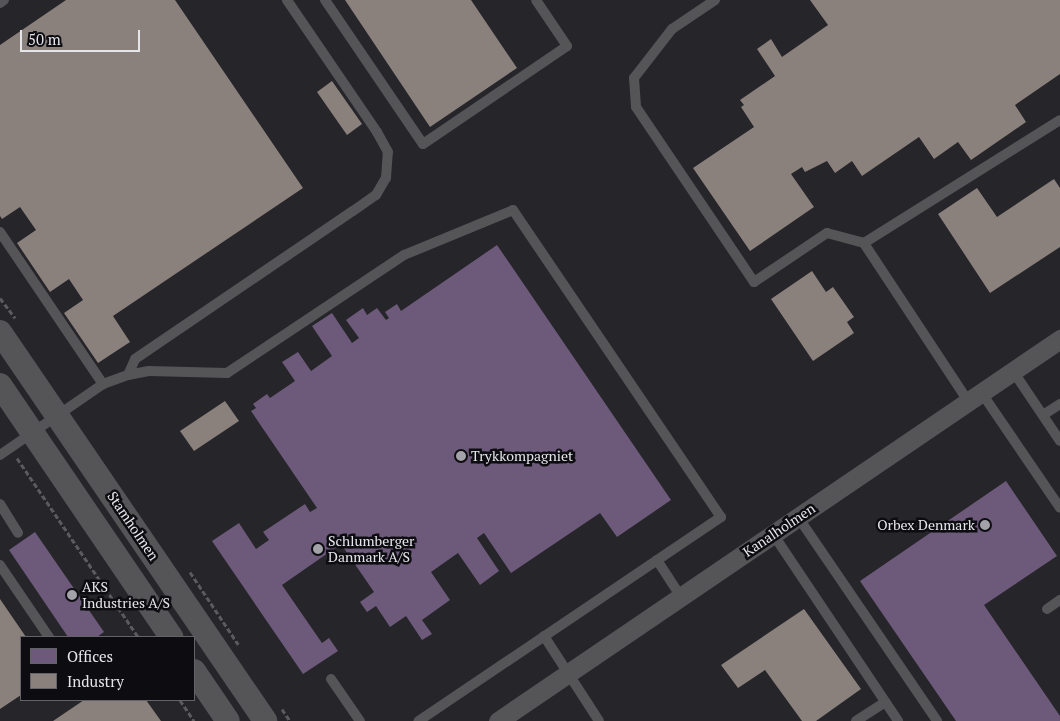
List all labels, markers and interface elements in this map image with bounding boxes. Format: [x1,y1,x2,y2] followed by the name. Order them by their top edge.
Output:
[22,20,142,52] scale bar
[28,29,61,49] text: 50 m
[471,448,573,464] place label: Trykkompagniet
[455,450,467,462] marker: Trykkompagniet
[104,488,162,564] street label: Stamholmen
[740,500,818,560] street label: Kanalholmen
[877,517,975,533] place label: Orbex Denmark
[979,519,991,531] marker: Orbex Denmark
[328,533,414,566] place label: Schlumberger Danmark A/S
[312,543,324,555] marker: Schlumberger Danmark A/S
[82,579,170,612] place label: AKS Industries A/S
[66,589,78,601] marker: AKS Industries A/S
[20,636,195,701] legend
[67,646,113,666] text: Offices
[67,671,124,691] text: Industry

